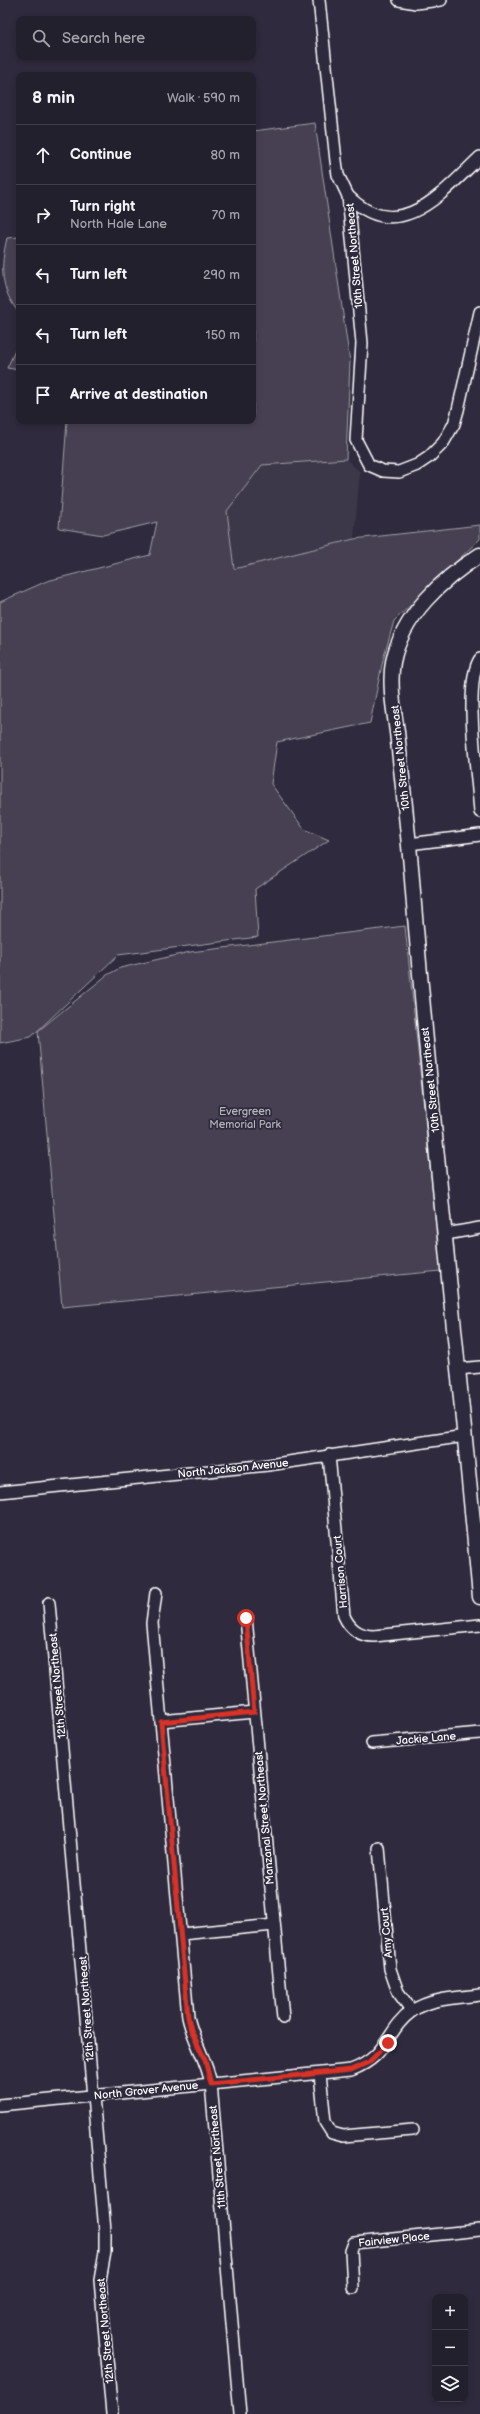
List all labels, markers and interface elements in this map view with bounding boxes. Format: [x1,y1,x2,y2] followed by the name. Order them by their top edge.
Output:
[16,16,256,60] search box
[30,27,52,49] icon: search
[62,29,145,48] text: Search here
[32,88,75,108] text: 8 min
[167,90,240,106] text: Walk · 590 m
[32,144,54,166] icon: ahead
[70,145,132,164] text: Continue
[211,147,240,163] text: 80 m
[70,197,135,216] text: Turn right
[343,202,366,309] street label: 10th Street Northeast
[32,204,54,226] icon: right
[212,207,240,223] text: 70 m
[70,216,167,232] text: North Hale Lane
[32,264,54,286] icon: left
[70,265,127,284] text: Turn left
[203,267,240,283] text: 290 m
[32,324,54,346] icon: left
[70,325,127,344] text: Turn left
[206,327,240,343] text: 150 m
[32,384,54,406] icon: arrive
[70,385,208,404] text: Arrive at destination
[388,704,412,811] street label: 10th Street Northeast
[418,1026,442,1133] street label: 10th Street Northeast
[209,1105,281,1131] park label: Evergreen Memorial Park
[177,1456,290,1481] street label: North Jackson Avenue
[331,1534,350,1609] street label: Harrison Court
[237,1609,255,1627] route start
[46,1632,69,1739] street label: 12th Street Northeast
[396,1729,457,1748] street label: Jackie Lane
[252,1750,277,1885] street label: Manzanal Street Northeast
[378,1907,395,1959] street label: Amy Court
[76,1955,97,2062] street label: 12th Street Northeast
[379,2034,397,2052] route end
[93,2079,199,2102] street label: North Grover Avenue
[206,2104,228,2209] street label: 11th Street Northeast
[358,2229,431,2250] street label: Fairview Place
[94,2277,117,2384] street label: 12th Street Northeast
[432,2294,468,2402] map controls
[432,2294,468,2330] button: +
[432,2330,468,2366] button: −
[432,2366,468,2402] button: layers

